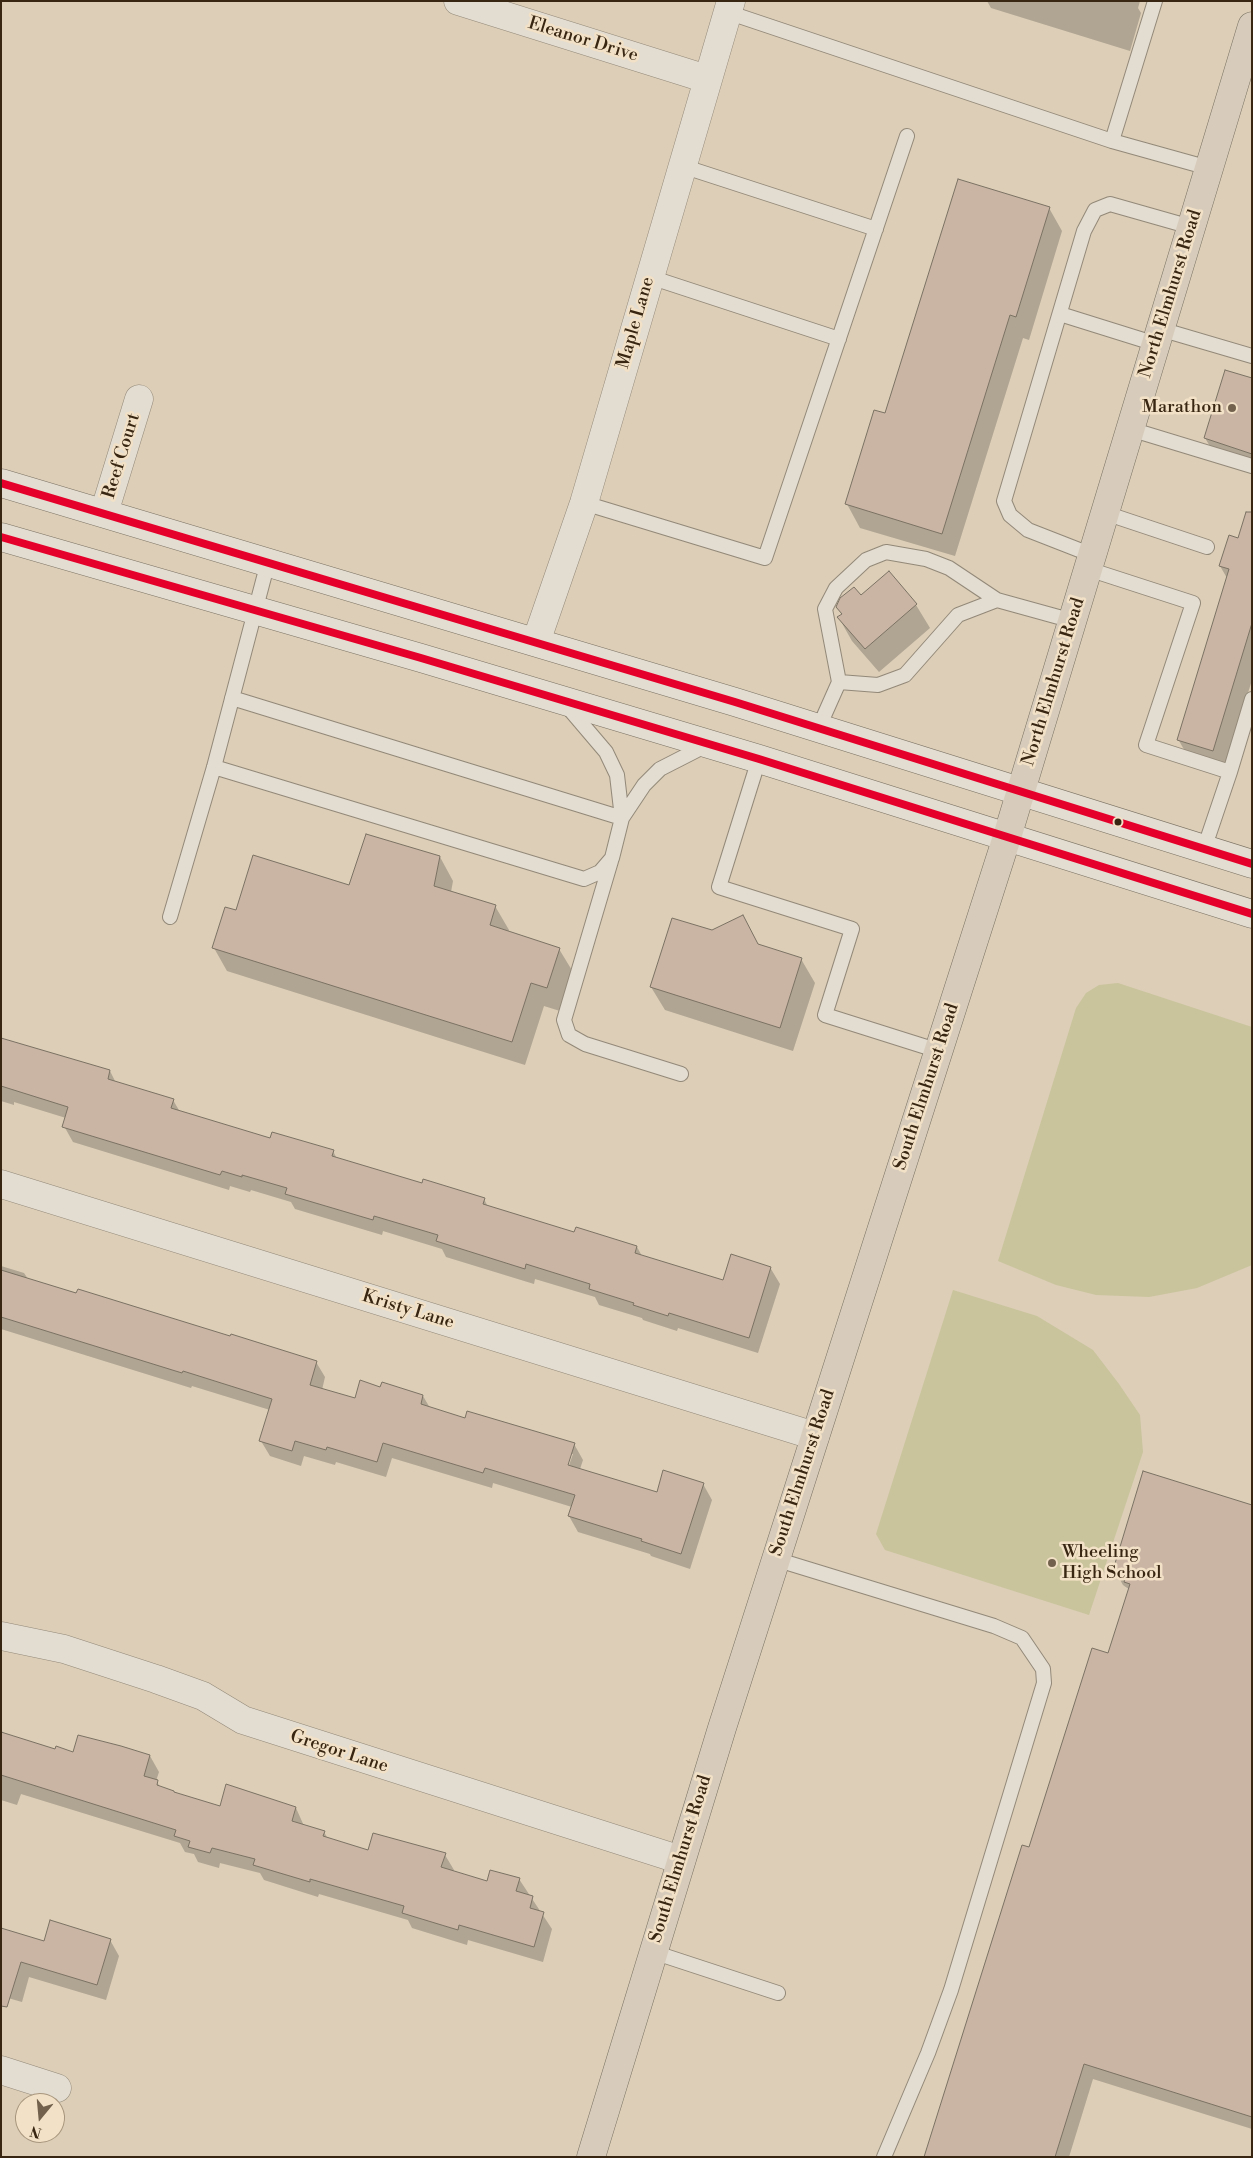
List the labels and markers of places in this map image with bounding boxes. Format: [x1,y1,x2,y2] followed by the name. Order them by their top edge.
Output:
[1142,397,1222,419] place label: Marathon
[1226,402,1238,414] marker: Marathon
[1113,817,1123,827] unlabelled marker
[1062,1542,1162,1585] place label: Wheeling High School
[1046,1557,1058,1569] marker: Wheeling High School

